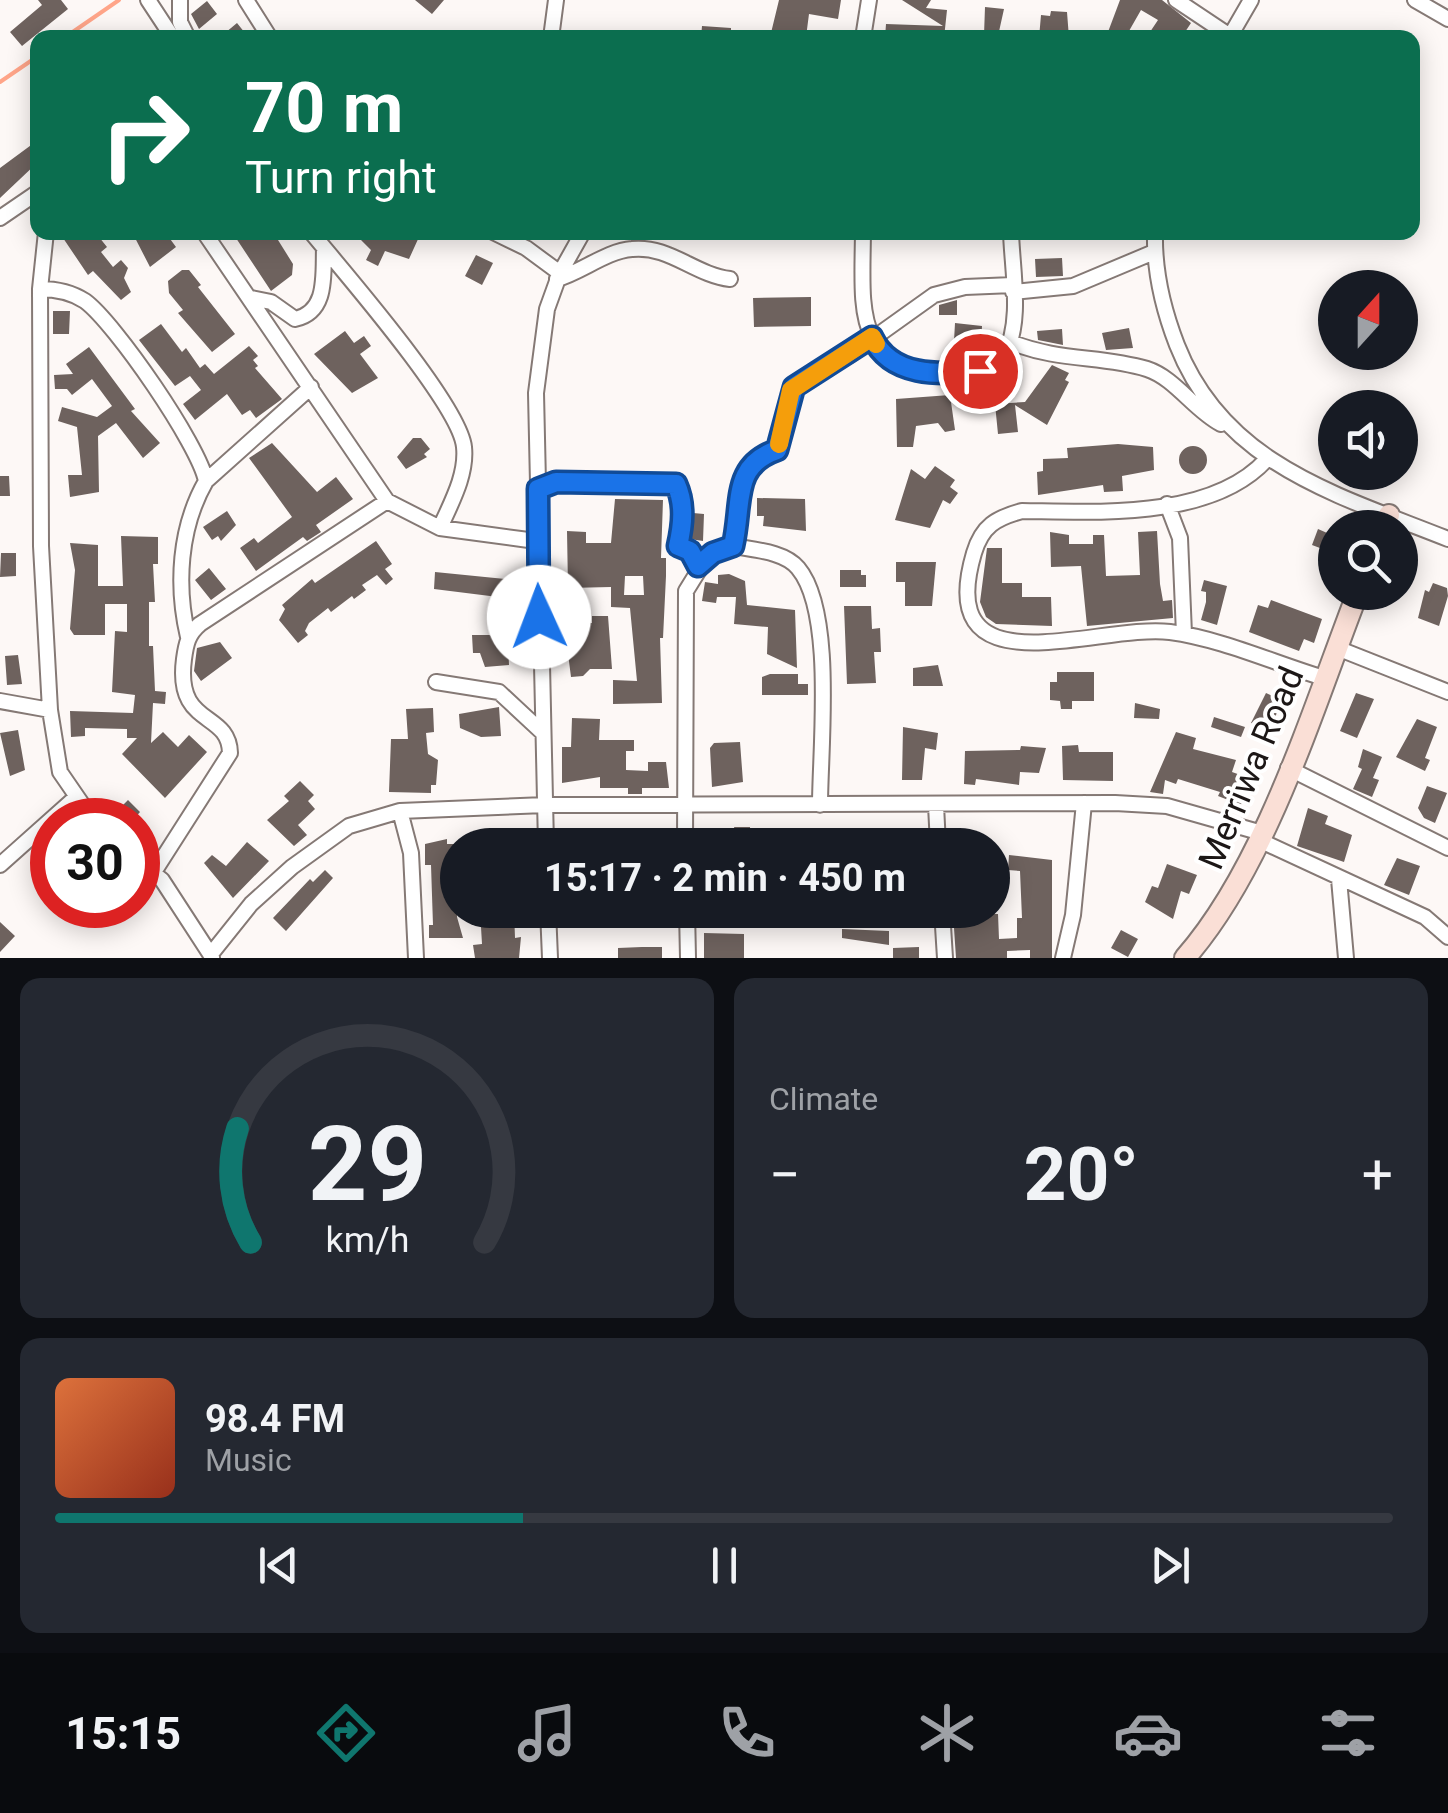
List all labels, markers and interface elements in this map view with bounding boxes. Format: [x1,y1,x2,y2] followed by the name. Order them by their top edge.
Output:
[245,67,403,149] text: 70 m
[80,70,210,200] icon: right
[245,151,437,204] text: Turn right
[1318,270,1418,370] north arrow
[1318,270,1418,610] map controls
[938,329,1023,414] pin
[953,344,1008,399] icon: arrive
[1318,390,1418,490] button: sound
[1318,510,1418,610] button: search
[487,565,591,669] position arrow
[1190,661,1312,875] street label: Merriwa Road
[30,798,160,928] speed limit sign: 30
[544,856,906,900] text: 15:17 · 2 min · 450 m
[769,1080,878,1118] text: Climate
[307,1104,427,1225] text: 29
[1023,1130,1139,1218] text: 20°
[769,1143,800,1207] text: −
[1362,1143,1393,1207] text: +
[325,1219,409,1261] text: km/h
[205,1397,345,1441] text: 98.4 FM
[205,1441,292,1479] text: Music
[251,1538,306,1593] icon: previous
[697,1538,752,1593] icon: pause
[1143,1538,1198,1593] icon: next
[311,1698,381,1768] icon: directions
[512,1698,582,1768] icon: music
[712,1698,782,1768] icon: phone
[912,1698,982,1768] icon: climate
[1113,1698,1183,1768] icon: car
[1313,1698,1383,1768] icon: filters
[65,1707,181,1760] text: 15:15

